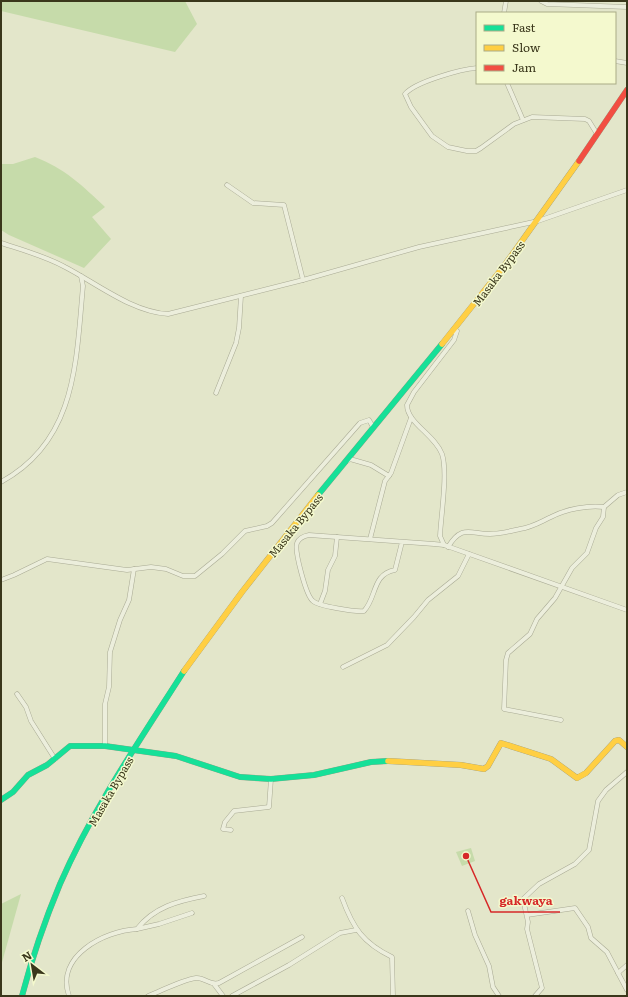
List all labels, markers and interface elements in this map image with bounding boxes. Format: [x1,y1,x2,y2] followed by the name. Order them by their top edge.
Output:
[476,12,616,84] legend
[512,18,536,36] text: Fast
[512,38,541,56] text: Slow
[512,58,537,76] text: Jam
[468,237,528,309] street label: Masaka Bypass
[264,490,326,560] street label: Masaka Bypass
[83,753,137,829] street label: Masaka Bypass
[491,888,560,912] callout: gakwaya
[499,891,553,909] text: gakwaya
[12,945,52,985] north arrow
[18,946,34,965] text: N

